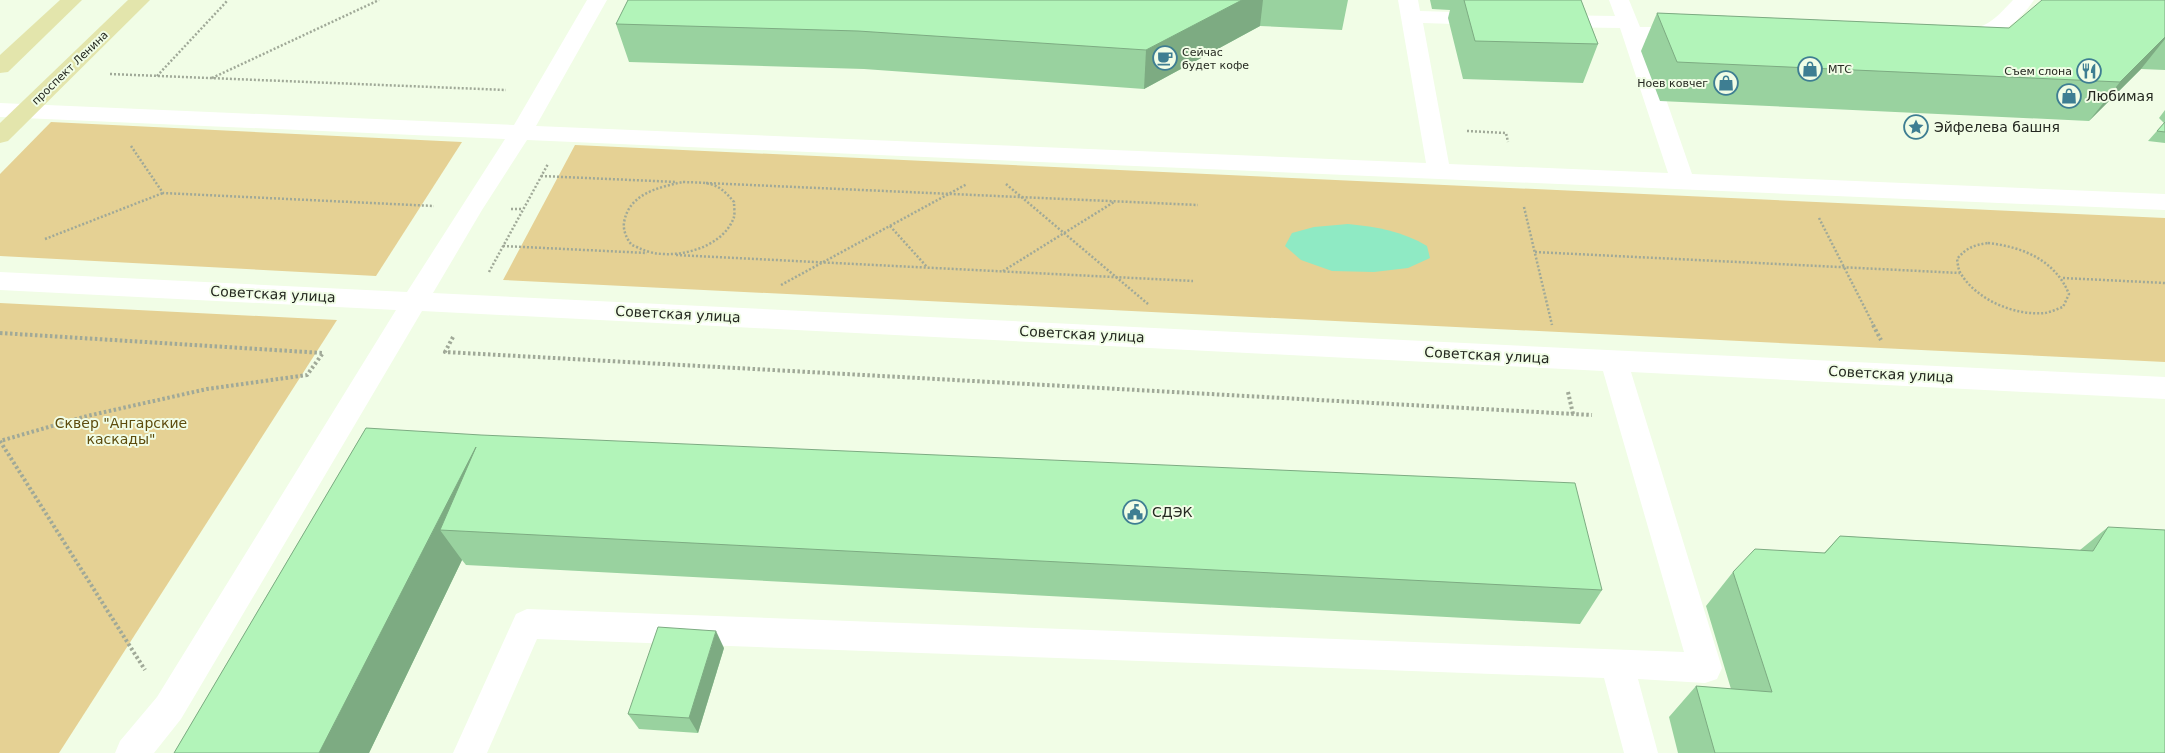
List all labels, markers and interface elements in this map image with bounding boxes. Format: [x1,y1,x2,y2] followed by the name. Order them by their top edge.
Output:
[29,28,111,108] street label: проспект Ленина
[1152,45,1178,71] cafe icon: Сейчас будет кофе
[1182,46,1249,72] place label: Сейчас будет кофе
[1797,56,1823,82] shop icon: МТС
[2076,58,2102,84] restaurant icon: Съем слона
[1828,63,1852,76] place label: МТС
[2004,65,2072,78] place label: Съем слона
[1713,70,1739,96] shop icon: Ноев ковчег
[1637,77,1708,90] place label: Ноев ковчег
[2056,83,2082,109] shop icon: Любимая
[2086,88,2154,104] place label: Любимая
[1903,114,1929,140] place icon: Эйфелева башня
[1934,119,2060,135] place label: Эйфелева башня
[210,283,336,305] street label: Советская улица
[615,303,741,325] street label: Советская улица
[1019,323,1145,345] street label: Советская улица
[1424,344,1550,366] street label: Советская улица
[1828,363,1954,385] street label: Советская улица
[55,415,187,447] park label: Сквер "Ангарские каскады"
[1122,499,1148,525] public building icon: СДЭК
[1152,504,1192,520] place label: СДЭК

